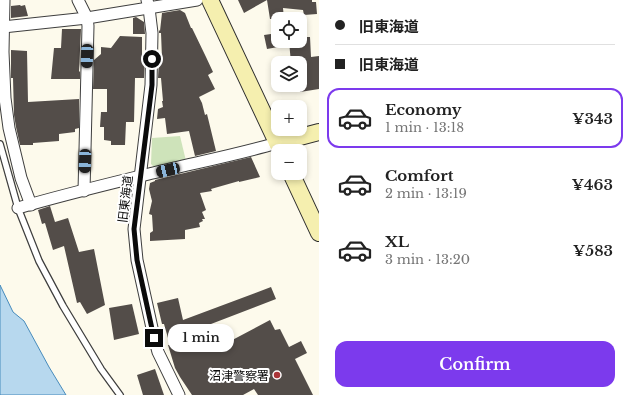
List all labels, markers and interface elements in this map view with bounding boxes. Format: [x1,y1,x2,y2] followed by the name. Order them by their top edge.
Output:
[271,12,307,180] map controls
[271,12,307,48] button: locate
[359,17,419,36] text: 旧東海道
[81,44,93,68] car
[143,50,161,68] route start
[359,55,419,74] text: 旧東海道
[271,56,307,92] button: layers
[271,100,307,136] button: +
[337,100,373,136] icon: car
[385,100,462,119] text: Economy
[572,109,613,128] text: ¥343
[385,119,464,136] text: 1 min · 13:18
[271,144,307,180] button: −
[79,149,91,173] car
[155,161,181,179] car
[337,166,373,202] icon: car
[385,166,453,185] text: Comfort
[115,174,135,224] street label: 旧東海道
[571,175,613,194] text: ¥463
[385,185,467,202] text: 2 min · 13:19
[337,232,373,268] icon: car
[385,232,409,251] text: XL
[573,241,613,260] text: ¥583
[385,251,470,268] text: 3 min · 13:20
[168,324,234,352] callout: 1 min
[145,329,163,347] route end
[182,329,220,346] text: 1 min
[335,341,615,387] button: Confirm
[209,368,269,383] place label: 沼津警察署
[272,370,282,380] marker: 沼津警察署

